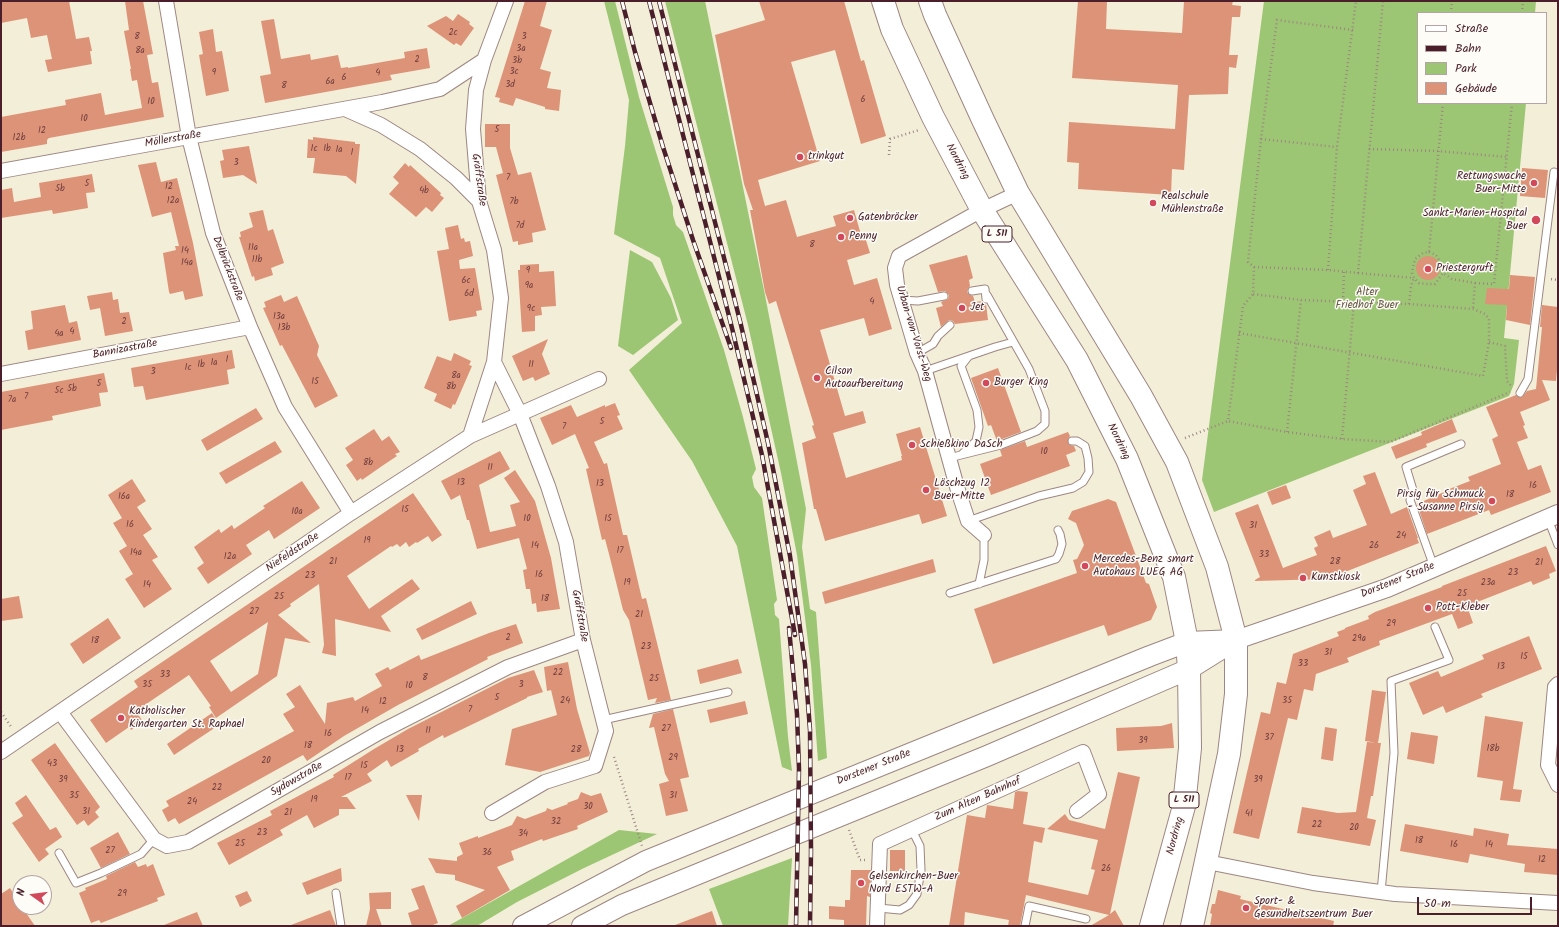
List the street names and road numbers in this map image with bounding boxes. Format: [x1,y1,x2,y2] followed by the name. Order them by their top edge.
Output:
[144,129,202,151] street label: Möllerstraße
[942,142,972,182] street label: Nordring
[468,153,488,207] street label: Gräffstraße
[982,226,1012,242] road number: L 511
[209,235,245,303] street label: Delbrückstraße
[892,284,934,384] street label: Urban-von-Vorst-Weg
[92,337,158,363] street label: Bannizastraße
[1104,422,1132,462] street label: Nordring
[264,530,322,576] street label: Niefeldstraße
[1359,560,1437,602] street label: Dorstener Straße
[568,589,590,643] street label: Gräffstraße
[835,747,913,789] street label: Dorstener Straße
[269,760,325,800] street label: Sydowstraße
[933,775,1023,825] street label: Zum Alten Bahnhof
[1169,792,1199,808] road number: L 511
[1165,816,1187,856] street label: Nordring

